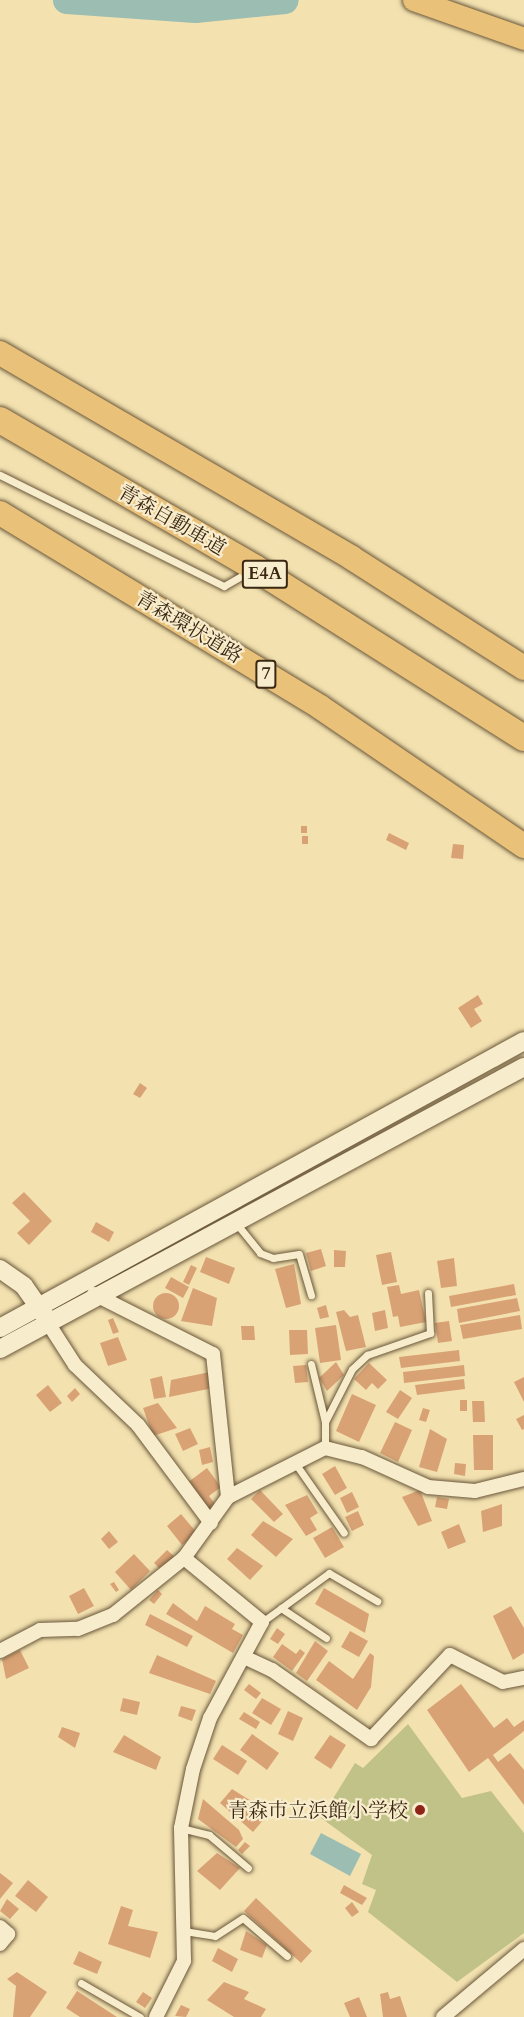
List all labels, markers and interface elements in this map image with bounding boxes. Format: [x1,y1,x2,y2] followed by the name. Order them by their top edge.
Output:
[114,480,230,560] street label: 青森自動車道
[241,559,289,589] road number: E4A
[131,586,247,668] street label: 青森環状道路
[254,659,278,689] road number: 7
[228,1798,408,1822] place label: 青森市立浜館小学校
[413,1803,427,1817] marker: 青森市立浜館小学校

